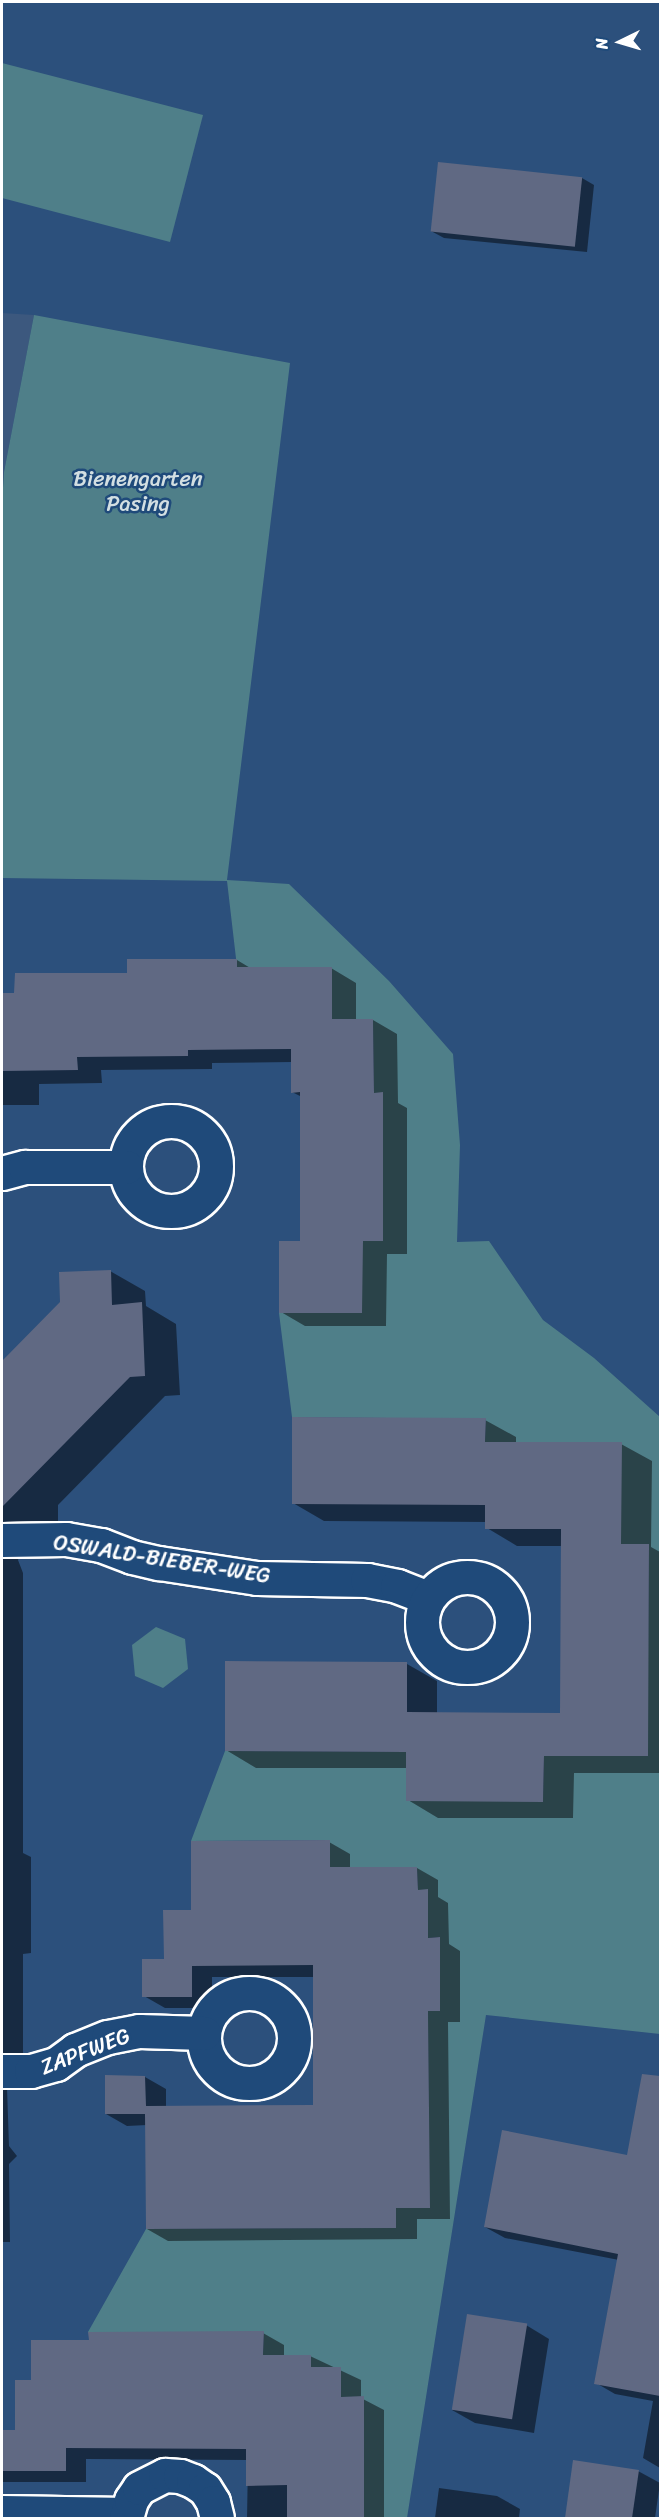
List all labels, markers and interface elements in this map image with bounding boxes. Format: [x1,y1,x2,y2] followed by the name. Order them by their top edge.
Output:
[590,12,650,72] north arrow
[587,37,616,50] text: N
[73,465,203,516] park label: Bienengarten Pasing
[52,1529,272,1589] street label: OSWALD-BIEBER-WEG
[36,2022,134,2080] street label: ZAPFWEG

